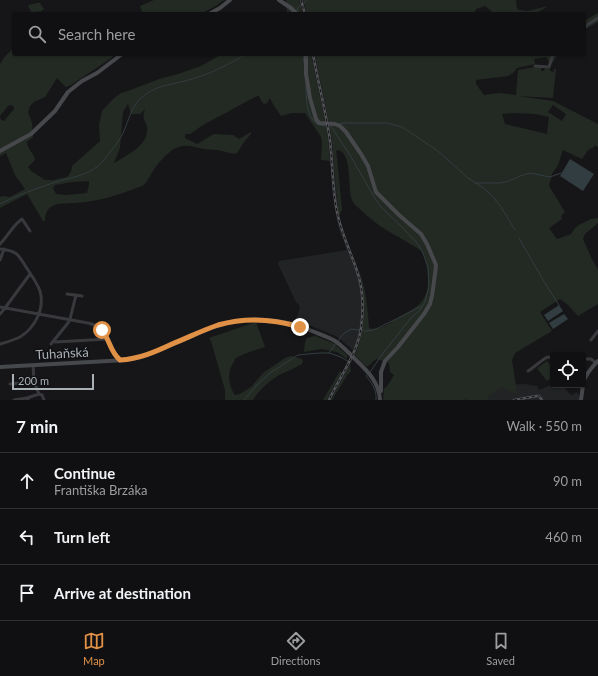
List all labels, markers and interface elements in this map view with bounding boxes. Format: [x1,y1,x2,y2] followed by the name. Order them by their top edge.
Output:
[12,12,586,56] search box
[26,23,48,45] icon: search
[58,25,135,43] text: Search here
[291,318,309,336] route end
[93,321,111,339] route start
[35,344,89,362] street label: Tuhaňská
[550,352,586,388] map controls
[550,352,586,388] button: locate
[12,372,94,391] scale bar
[18,374,49,387] text: 200 m
[16,416,58,437] text: 7 min
[506,418,582,434] text: Walk · 550 m
[54,464,115,482] text: Continue
[16,470,38,492] icon: ahead
[553,473,582,489] text: 90 m
[54,482,147,498] text: Františka Brzáka
[16,526,38,548] icon: left
[54,528,110,546] text: Turn left
[545,529,582,545] text: 460 m
[16,582,38,604] icon: arrive
[54,584,191,602] text: Arrive at destination
[83,630,105,667] tab: Map
[271,630,320,667] tab: Directions
[486,630,515,667] tab: Saved

